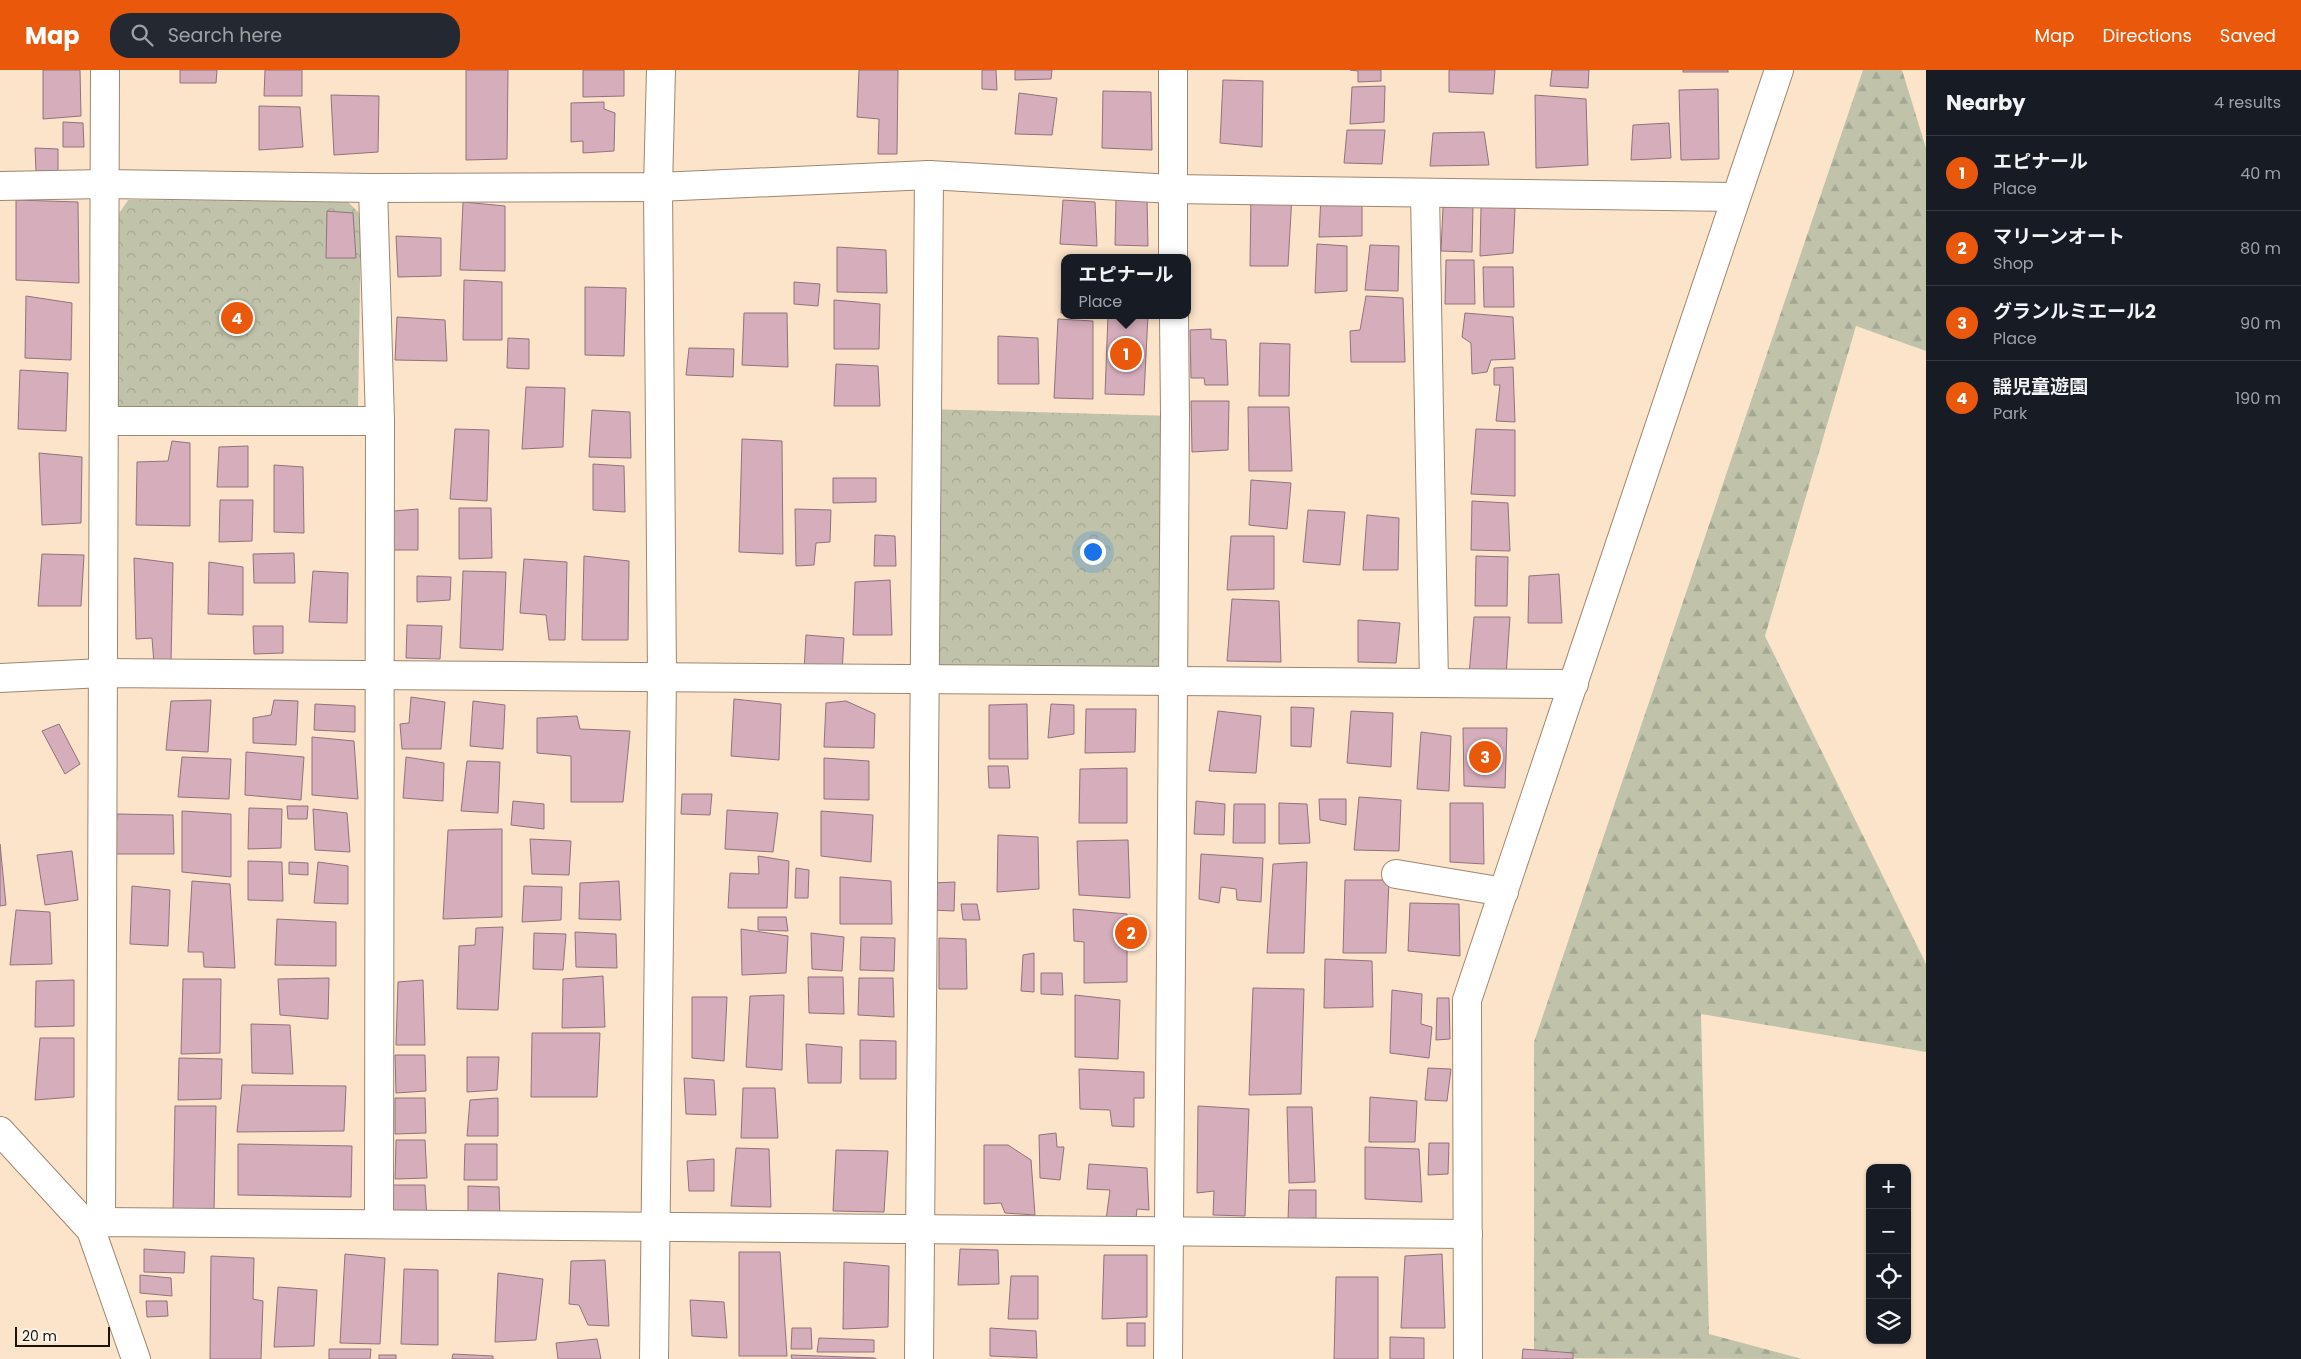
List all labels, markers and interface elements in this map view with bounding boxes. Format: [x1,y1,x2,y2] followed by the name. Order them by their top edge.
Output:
[110,13,460,58] search box
[25,19,80,52] text: Map
[128,21,156,49] icon: search
[168,22,282,49] text: Search here
[2035,23,2074,48] text: Map
[2102,23,2192,48] text: Directions
[2220,23,2276,48] text: Saved
[1946,88,2026,117] text: Nearby
[2214,91,2281,114] text: 4 results
[1993,148,2088,175] text: エピナール
[1959,162,1965,185] text: 1
[2240,162,2281,185] text: 40 m
[1993,177,2037,200] text: Place
[1993,223,2125,250] text: マリーンオート
[1957,237,1967,260] text: 2
[2240,237,2281,260] text: 80 m
[1993,252,2034,275] text: Shop
[1061,254,1191,319] popup
[1078,261,1174,288] text: エピナール
[1078,290,1122,313] text: Place
[1993,298,2156,325] text: グランルミエール2
[221,299,253,337] pin: 4
[1957,312,1967,335] text: 3
[2240,312,2281,335] text: 90 m
[1993,327,2037,350] text: Place
[1110,335,1142,373] pin: 1
[1993,373,2088,400] text: 謡児童遊園
[1957,387,1967,410] text: 4
[2235,387,2281,410] text: 190 m
[1993,402,2027,425] text: Park
[1080,539,1106,565] your location
[1469,738,1501,776] pin: 3
[1115,914,1147,952] pin: 2
[1866,1164,1911,1344] map controls
[1866,1164,1911,1209] button: +
[1866,1209,1911,1254] button: −
[1866,1254,1911,1299] button: locate
[1866,1299,1911,1344] button: layers
[15,1324,110,1347] scale bar
[22,1326,57,1346] text: 20 m

